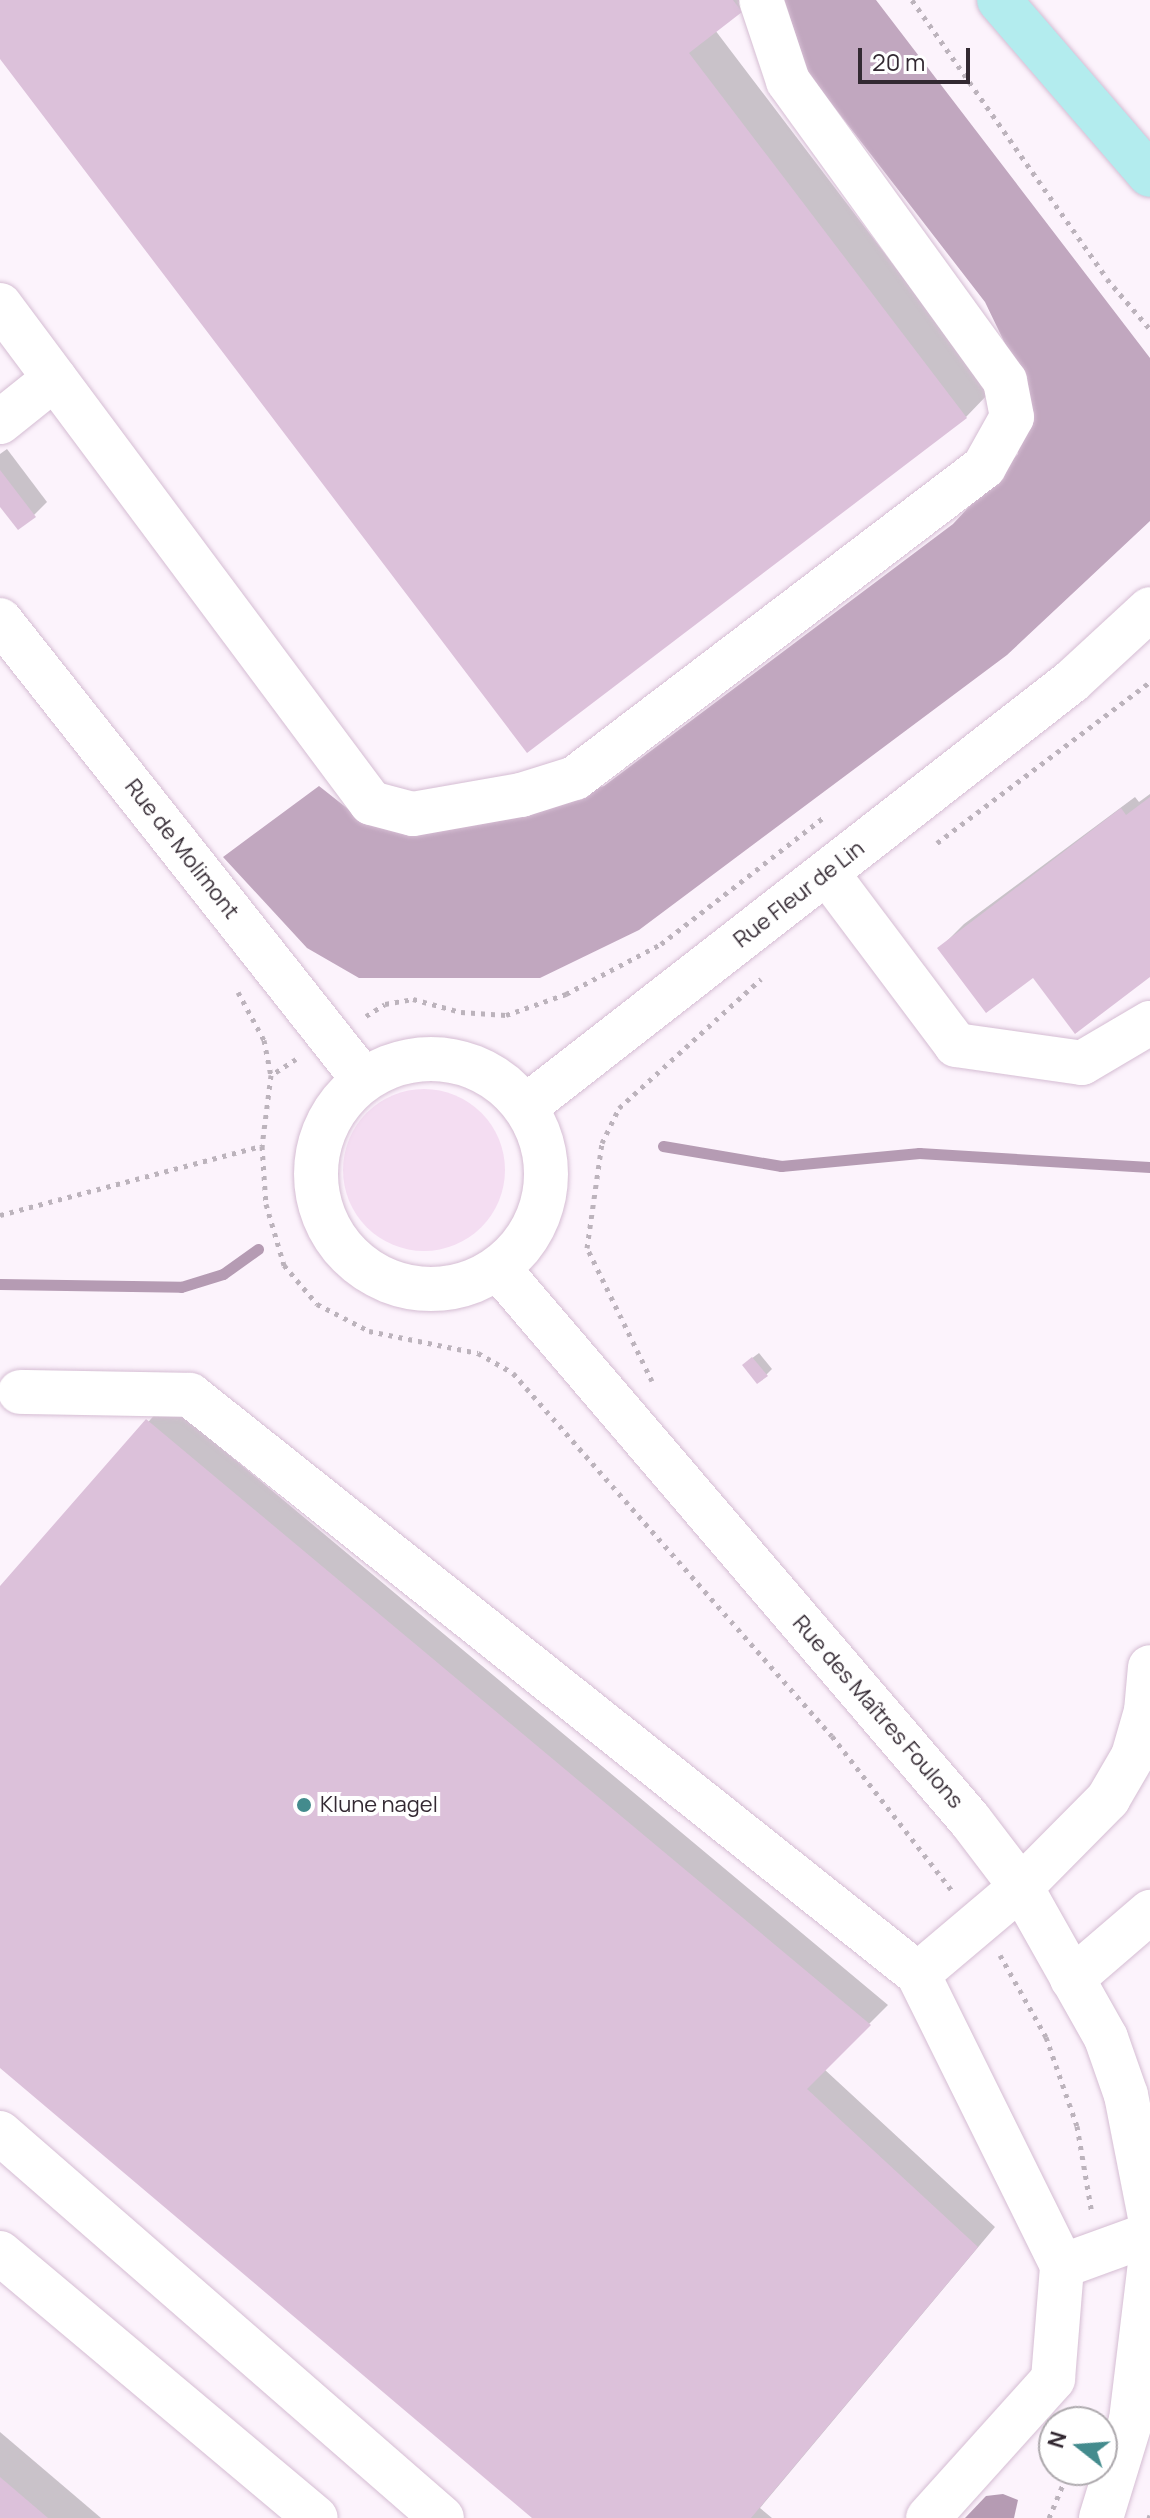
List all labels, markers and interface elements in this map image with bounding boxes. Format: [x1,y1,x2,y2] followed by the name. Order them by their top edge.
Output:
[862,32,974,82] scale bar
[872,45,925,78] text: 20 m
[119,774,245,924] street label: Rue de Molimont
[728,835,870,953] street label: Rue Fleur de Lin
[787,1610,969,1814] street label: Rue des Maîtres Foulons
[320,1792,438,1818] place label: Klune nagel
[295,1796,313,1814] marker: Klune nagel
[1038,2406,1118,2486] north arrow
[1040,2428,1074,2452] text: N

